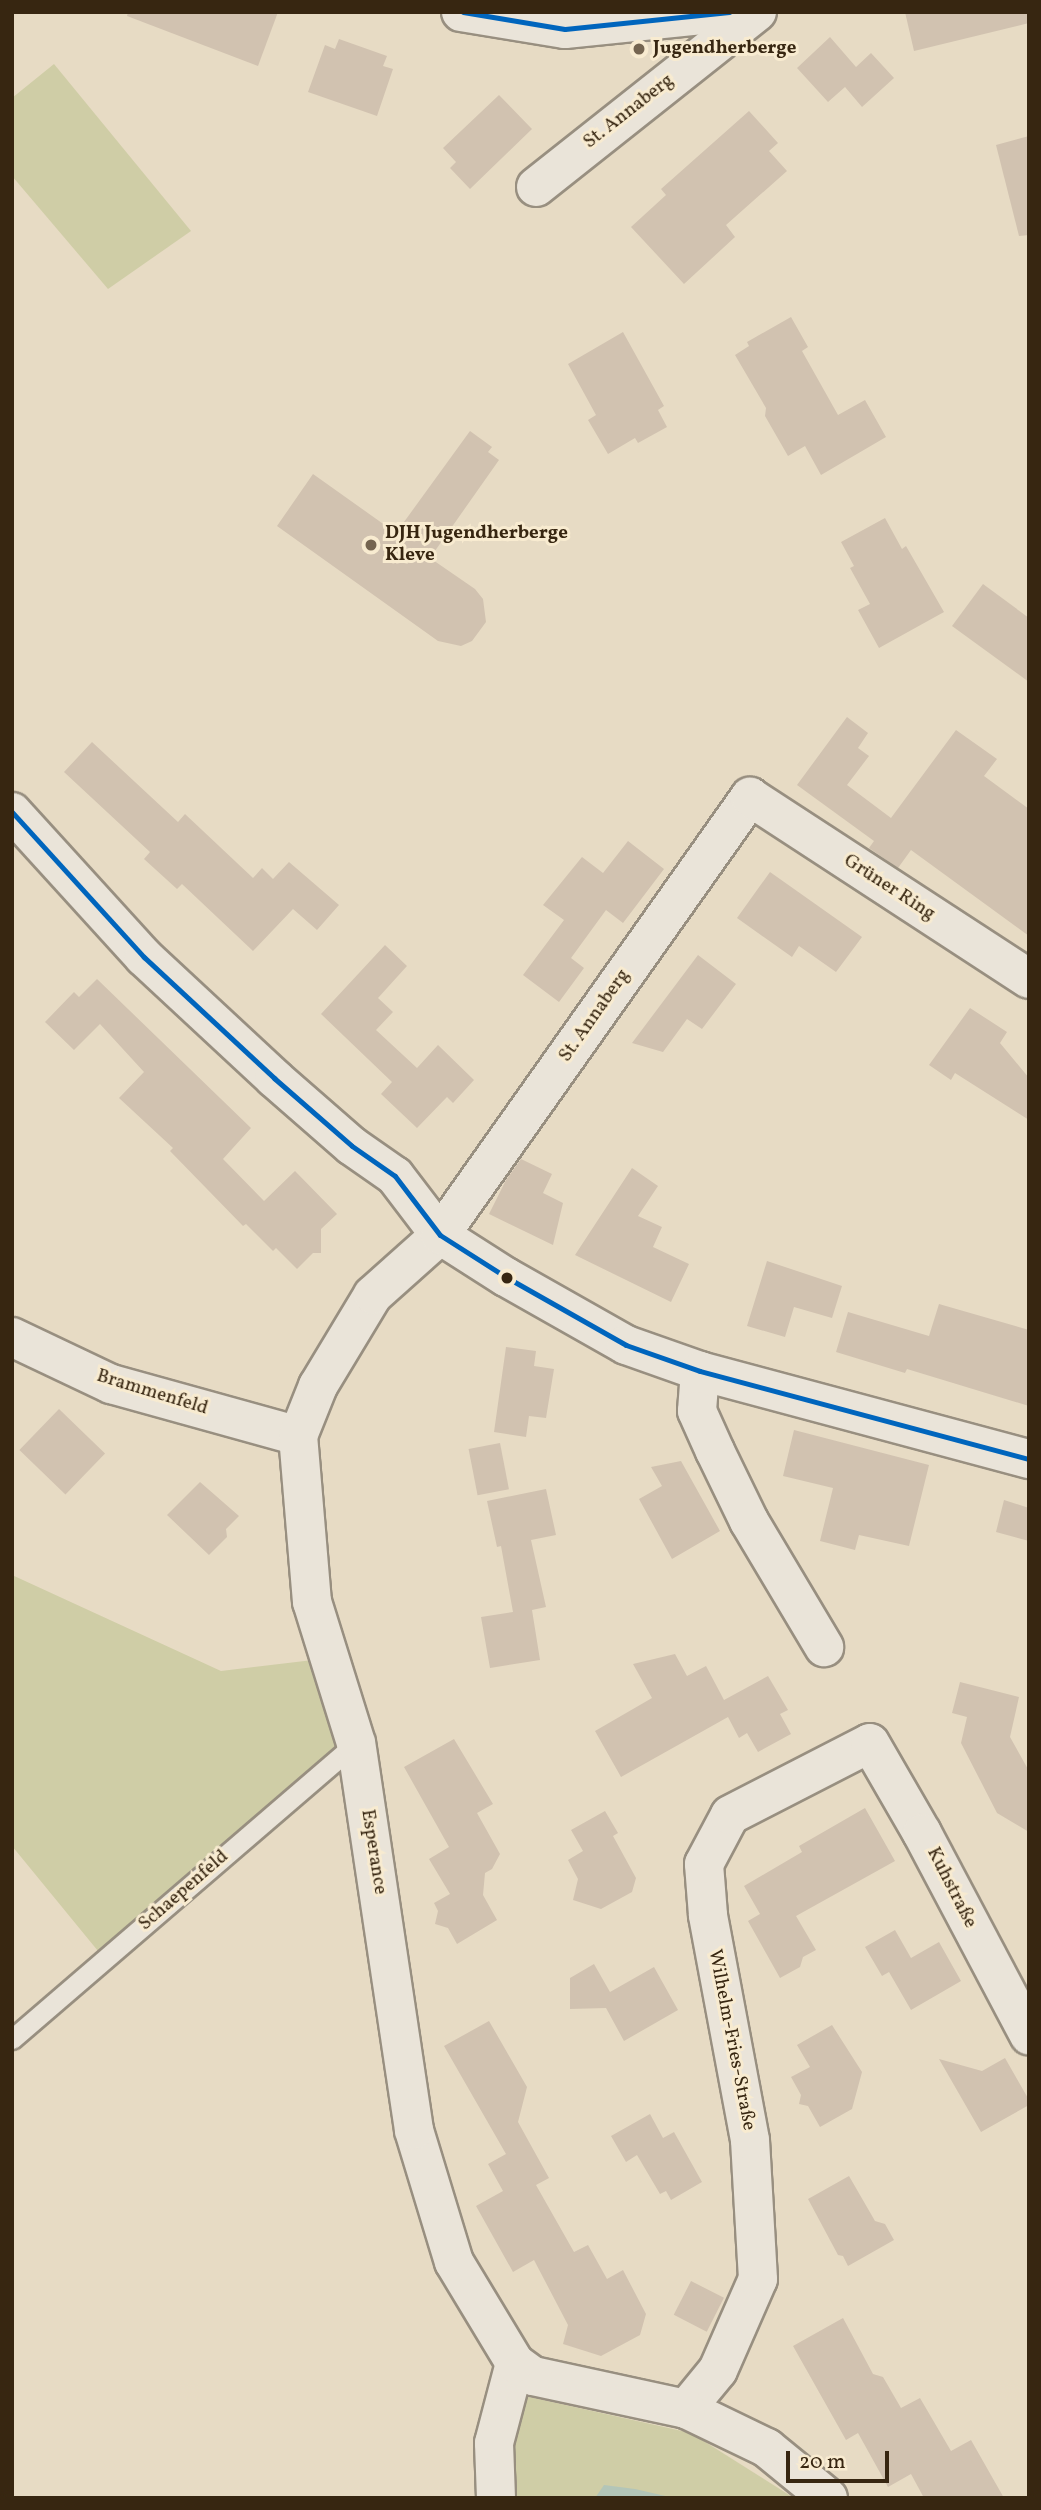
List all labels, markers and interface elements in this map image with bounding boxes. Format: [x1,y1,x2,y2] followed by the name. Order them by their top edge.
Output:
[653,38,797,60] place label: Jugendherberge
[631,41,647,57] marker: Jugendherberge
[579,70,679,154] street label: St. Annaberg
[385,523,568,567] place label: DJH Jugendherberge Kleve
[363,537,379,553] marker: DJH Jugendherberge Kleve
[839,850,939,926] street label: Grüner Ring
[555,965,635,1067] street label: St. Annaberg
[500,1271,514,1285] unlabelled marker
[94,1365,210,1421] street label: Brammenfeld
[355,1808,391,1896] street label: Esperance
[921,1844,981,1932] street label: Kuhstraße
[134,1846,234,1936] street label: Schaepenfeld
[702,1948,760,2132] street label: Wilhelm-Fries-Straße
[789,2436,892,2480] scale bar
[799,2448,845,2477] text: 20 m

